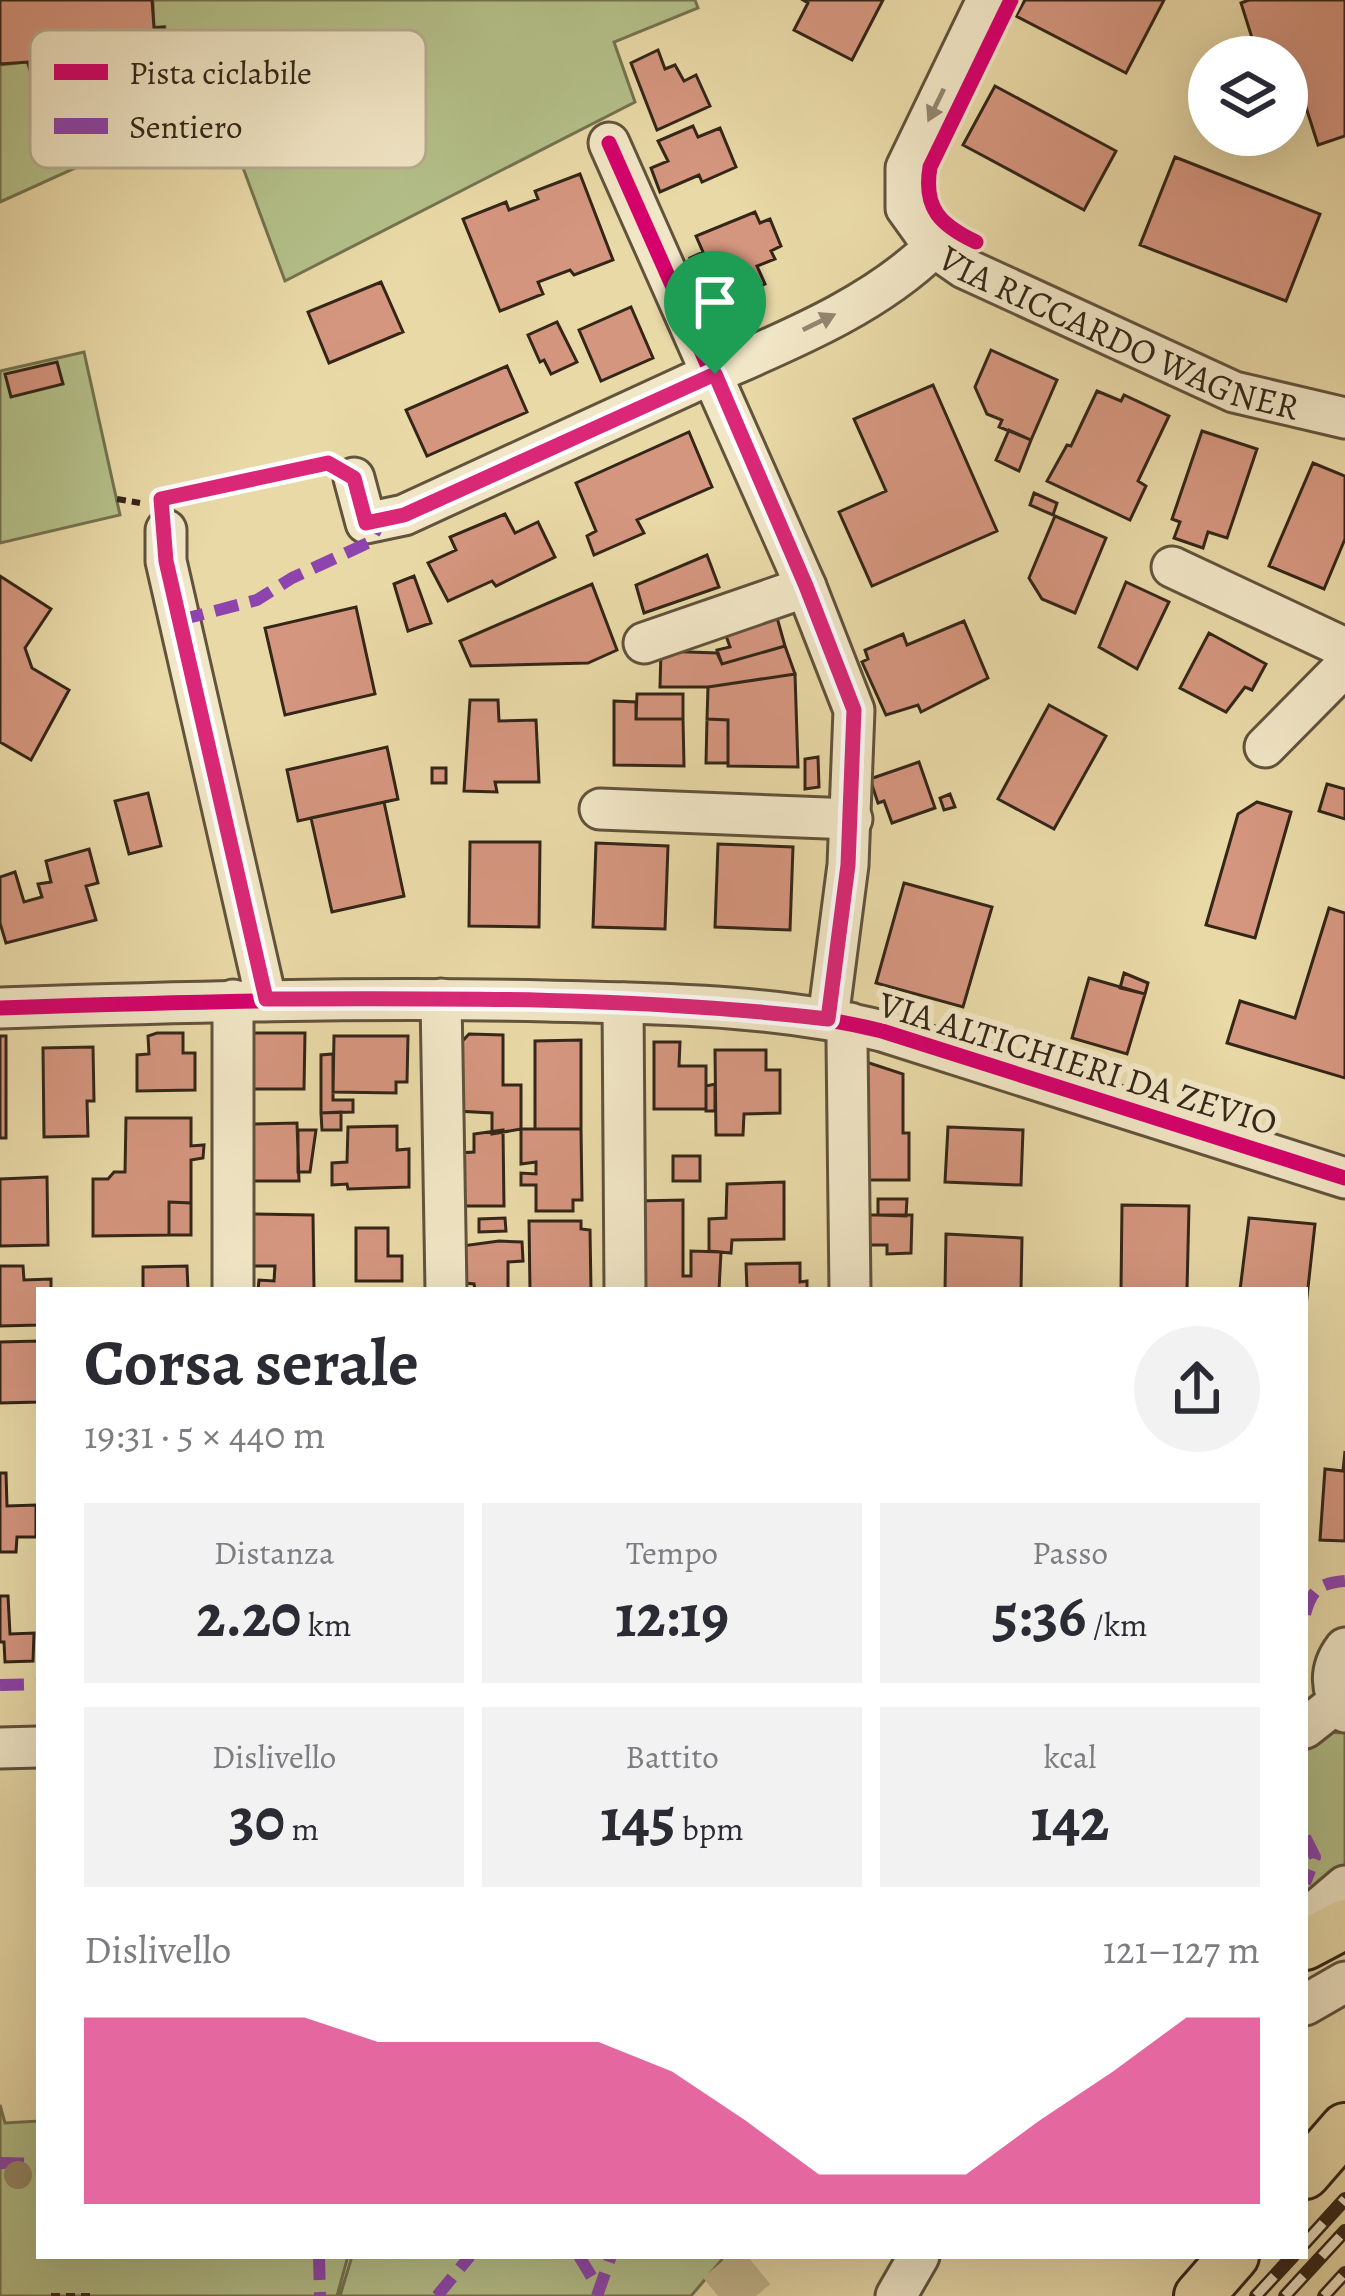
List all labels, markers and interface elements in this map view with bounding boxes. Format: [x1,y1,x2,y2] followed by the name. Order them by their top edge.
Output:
[30,30,426,168] legend
[1188,36,1308,156] map controls
[1188,36,1308,156] button: layers
[129,50,312,95] text: Pista ciclabile
[926,88,946,123] one-way arrow
[129,104,242,149] text: Sentiero
[928,233,1304,431] street label: VIA RICCARDO WAGNER
[664,251,766,374] pin
[682,269,748,335] icon: arrive
[802,312,837,332] one-way arrow
[872,979,1283,1147] street label: VIA ALTICHIERI DA ZEVIO
[84,1318,419,1408] text: Corsa serale
[1134,1326,1260,1452] button: share
[84,1408,325,1461] text: 19:31 · 5 × 440 m
[214,1530,334,1575] text: Distanza
[626,1530,718,1575] text: Tempo
[1032,1530,1108,1575] text: Passo
[196,1575,301,1657] text: 2.20
[615,1575,729,1657] text: 12:19
[993,1575,1086,1657] text: 5:36
[301,1602,352,1647] text: km
[1086,1602,1147,1647] text: /km
[212,1734,336,1779] text: Dislivello
[625,1734,719,1779] text: Battito
[1044,1734,1096,1779] text: kcal
[229,1779,285,1861] text: 30
[600,1779,676,1861] text: 145
[1031,1779,1109,1861] text: 142
[285,1806,319,1851] text: m
[676,1806,744,1851] text: bpm
[84,1923,231,1976] text: Dislivello
[1103,1923,1260,1976] text: 121–127 m

